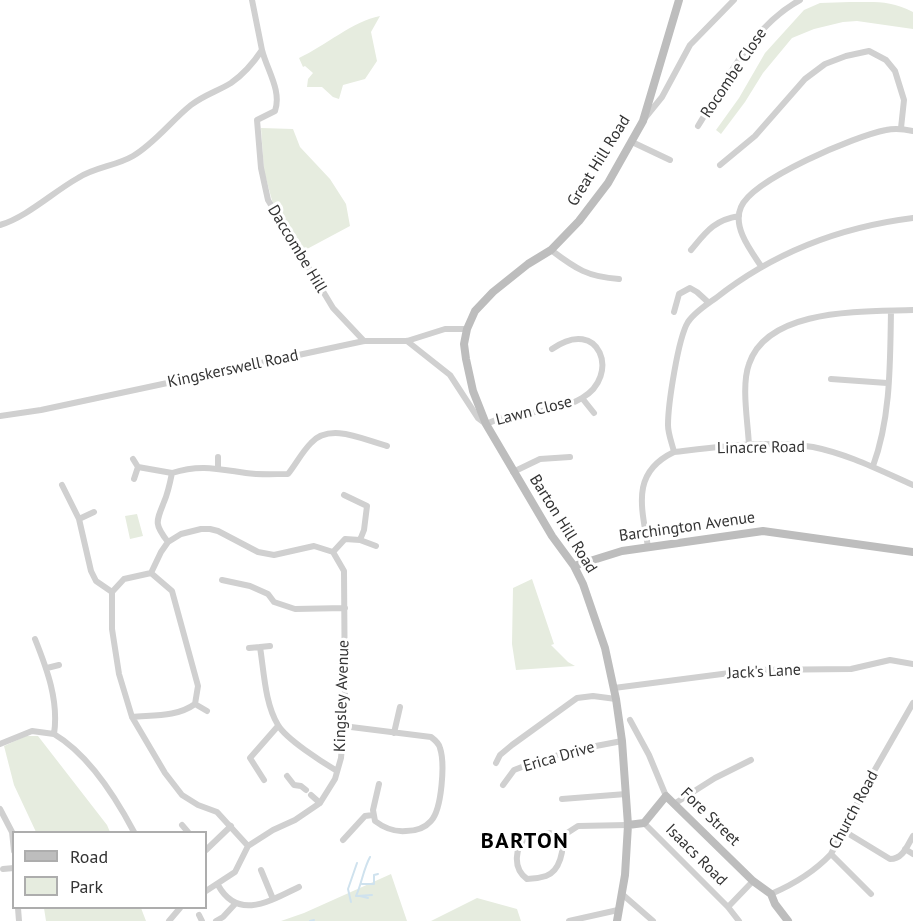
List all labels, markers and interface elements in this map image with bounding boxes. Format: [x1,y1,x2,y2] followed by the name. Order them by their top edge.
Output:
[697,25,771,121] street label: Rocombe Close
[563,112,635,210] street label: Great Hill Road
[263,202,331,296] street label: Daccombe Hill
[166,346,300,392] street label: Kingskerswell Road
[494,392,574,430] street label: Lawn Close
[717,438,805,458] street label: Linacre Road
[525,471,601,577] street label: Barton Hill Road
[618,508,756,546] street label: Barchington Avenue
[330,640,354,752] street label: Kingsley Avenue
[727,660,801,684] street label: Jack's Lane
[521,738,597,776] street label: Erica Drive
[825,767,883,853] street label: Church Road
[676,784,744,850] street label: Fore Street
[661,820,731,890] street label: Isaacs Road
[481,829,569,855] district label: BARTON
[12,831,207,909] legend
[70,845,108,868] text: Road
[70,875,103,898] text: Park

